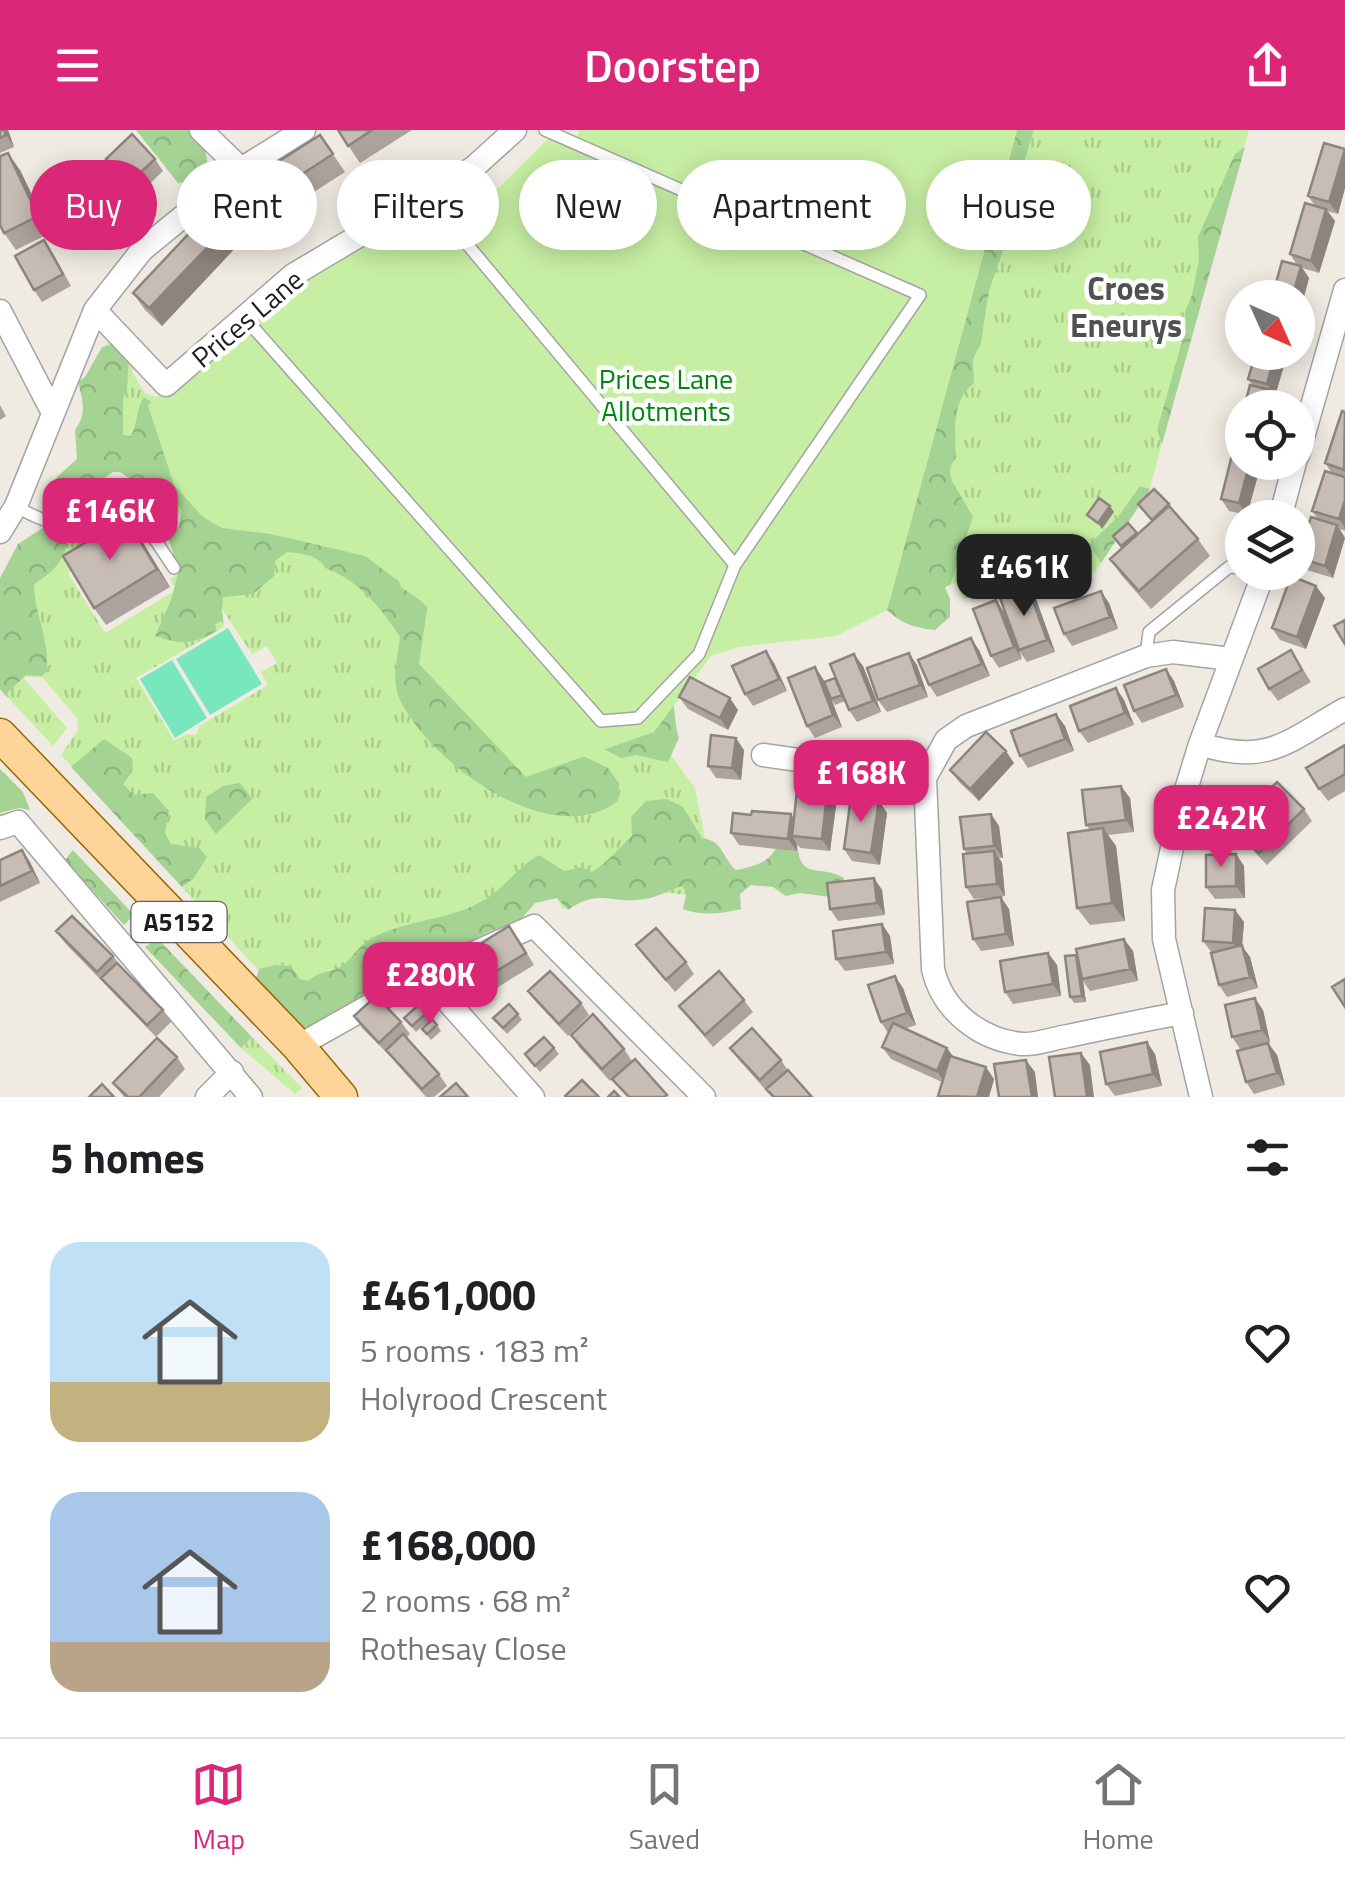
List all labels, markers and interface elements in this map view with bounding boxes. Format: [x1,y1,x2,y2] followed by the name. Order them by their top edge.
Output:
[584,31,761,99] text: Doorstep
[50,38,105,93] icon: menu
[1240,38,1295,93] icon: share
[30,160,157,250] chip: Buy
[177,160,317,250] chip: Rent
[337,160,499,250] chip: Filters
[519,160,657,250] chip: New
[677,160,906,250] chip: Apartment
[926,160,1091,250] chip: House
[182,258,312,378] street label: Prices Lane
[1070,264,1182,349] district label: Croes Eneurys
[1225,280,1315,370] north arrow
[1225,280,1315,590] map controls
[599,357,733,432] park label: Prices Lane Allotments
[1225,390,1315,480] button: locate
[40,478,180,563] pin: £146K
[65,486,155,534] text: £146K
[1225,500,1315,590] button: layers
[954,534,1094,619] pin: £461K
[979,542,1069,590] text: £461K
[791,740,931,825] pin: £168K
[816,748,906,796] text: £168K
[1151,785,1291,870] pin: £242K
[1176,793,1266,841] text: £242K
[132,902,226,942] road number: A5152
[360,942,500,1027] pin: £280K
[385,950,475,998] text: £280K
[50,1125,205,1189] text: 5 homes
[1240,1130,1295,1185] icon: filters
[360,1262,536,1326] text: £461,000
[130,1282,250,1402] icon: home
[1240,1315,1295,1370] icon: heart
[360,1326,589,1374] text: 5 rooms · 183 m²
[360,1374,607,1422] text: Holyrood Crescent
[360,1512,536,1576] text: £168,000
[130,1532,250,1652] icon: home
[1240,1565,1295,1620] icon: heart
[360,1576,571,1624] text: 2 rooms · 68 m²
[360,1624,567,1672] text: Rothesay Close
[191,1757,246,1860] tab: Map
[629,1757,700,1860] tab: Saved
[1083,1757,1154,1860] tab: Home

